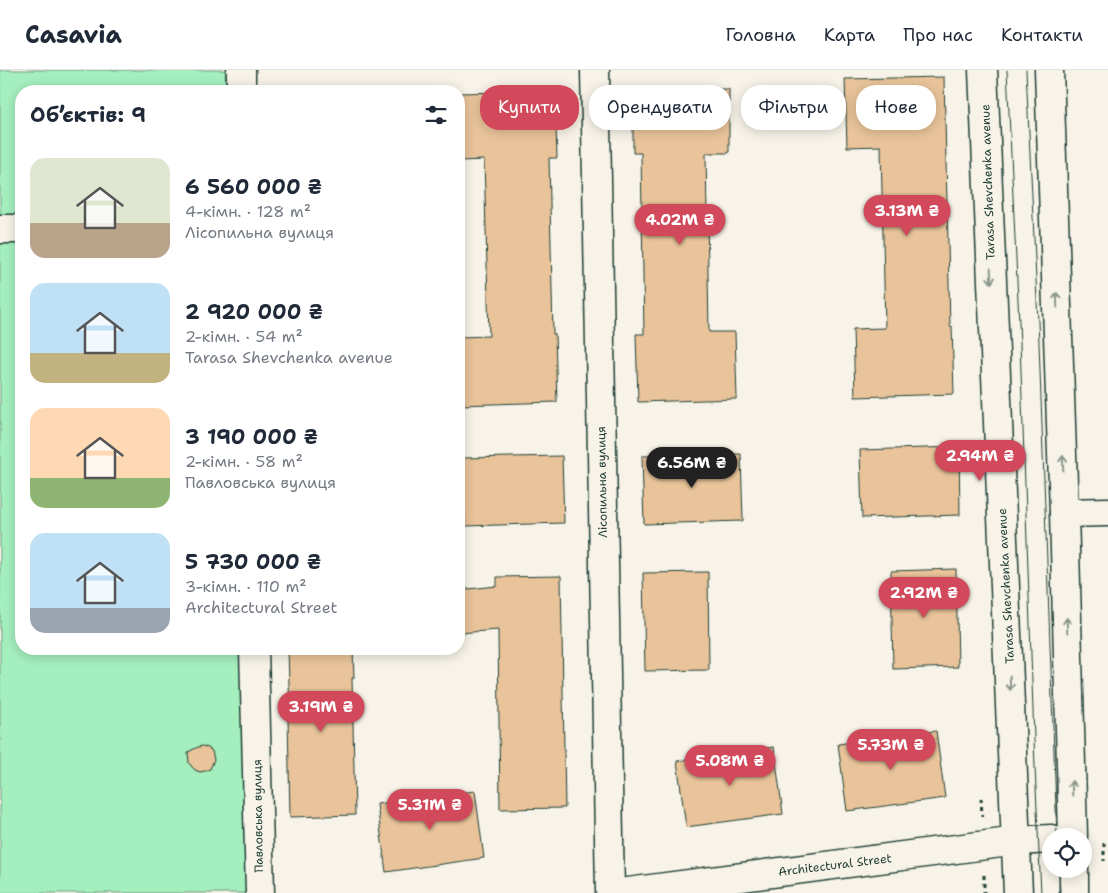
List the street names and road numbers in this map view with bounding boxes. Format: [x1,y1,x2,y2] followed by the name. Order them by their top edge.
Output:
[977,104,999,260] street label: Tarasa Shevchenka avenue
[593,426,611,538] street label: Лісопильна вулиця
[994,508,1018,664] street label: Tarasa Shevchenka avenue
[249,759,267,873] street label: Павловська вулиця
[777,850,893,880] street label: Architectural Street

